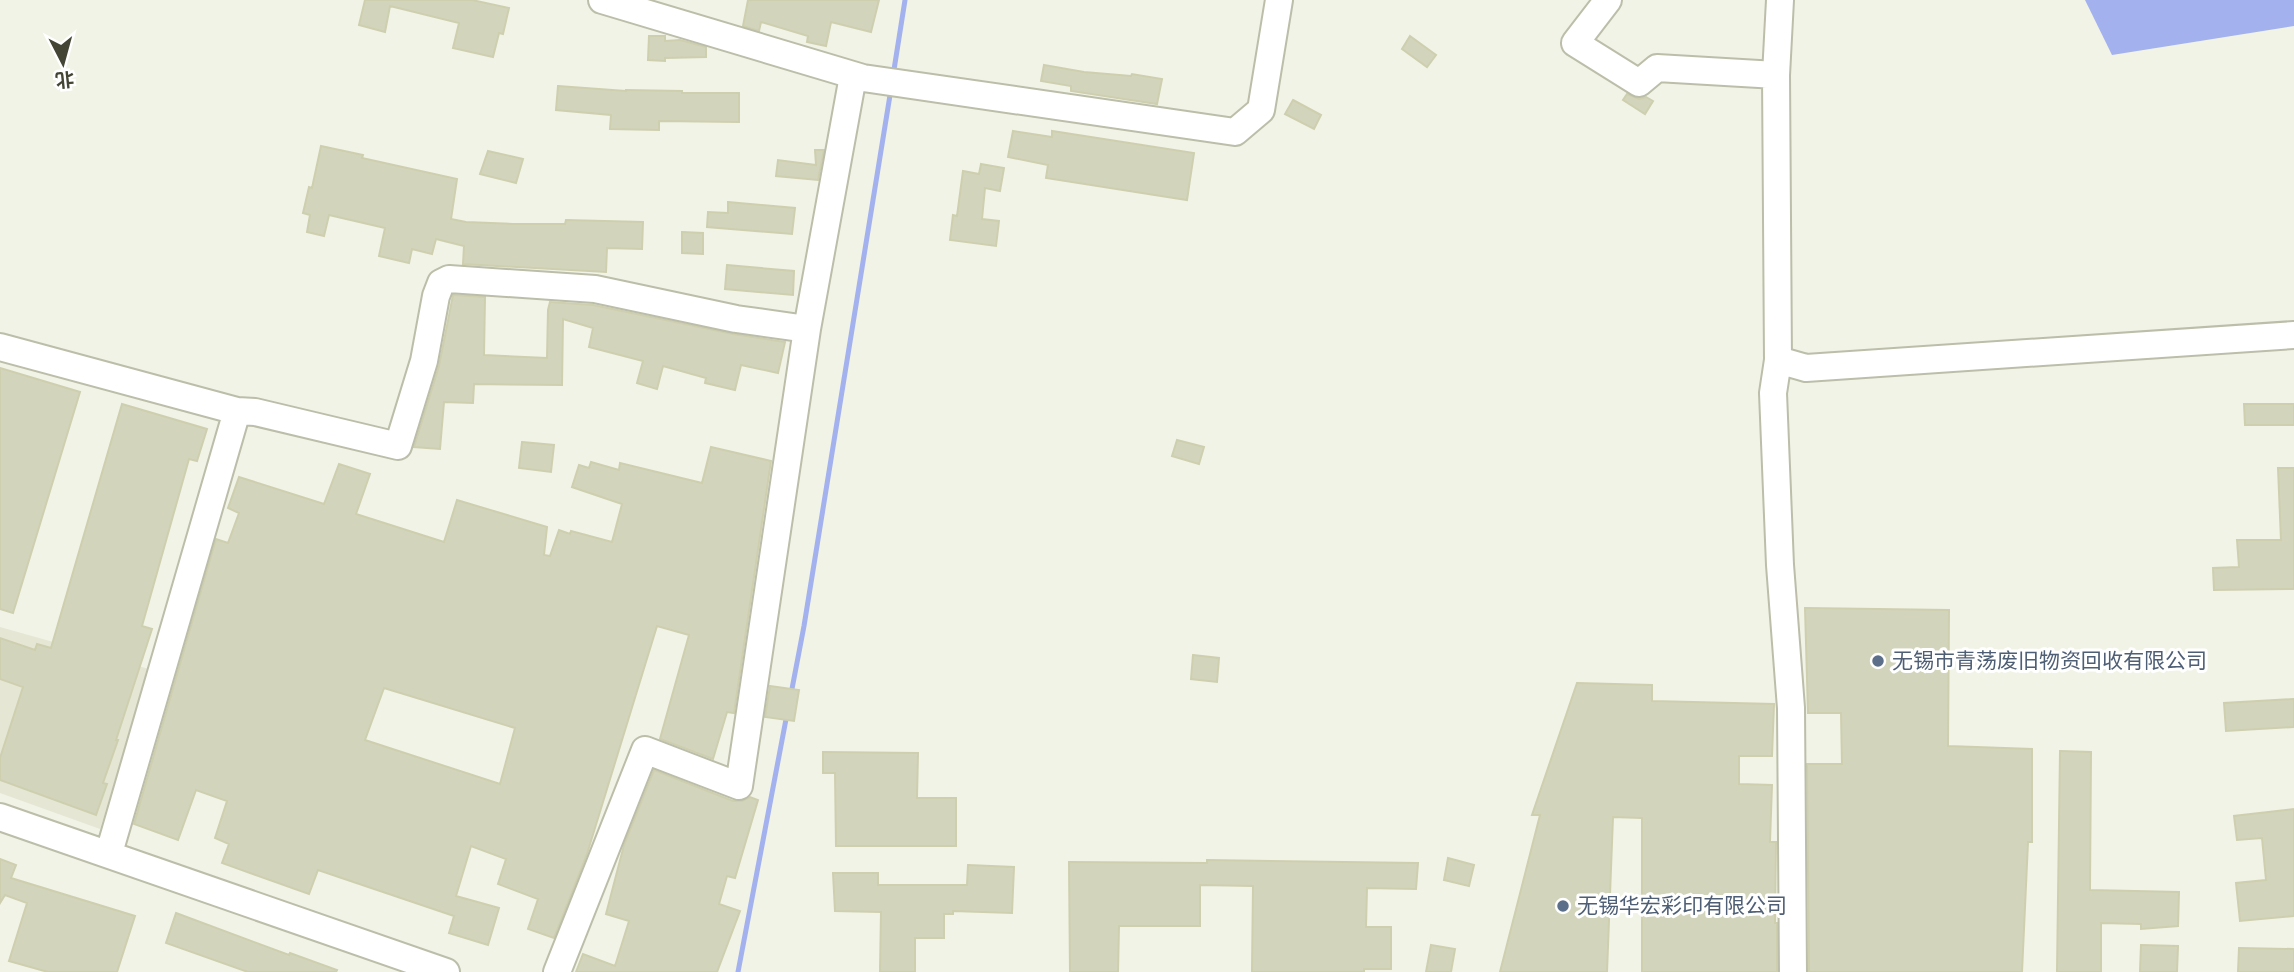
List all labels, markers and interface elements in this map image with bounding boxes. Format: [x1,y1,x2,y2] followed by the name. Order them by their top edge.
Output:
[28,28,98,98] north arrow
[54,67,75,92] text: 北
[1892,648,2207,673] place label: 无锡市青荡废旧物资回收有限公司
[1870,653,1886,669] marker: 无锡市青荡废旧物资回收有限公司
[1577,893,1787,918] place label: 无锡华宏彩印有限公司
[1555,898,1571,914] marker: 无锡华宏彩印有限公司

